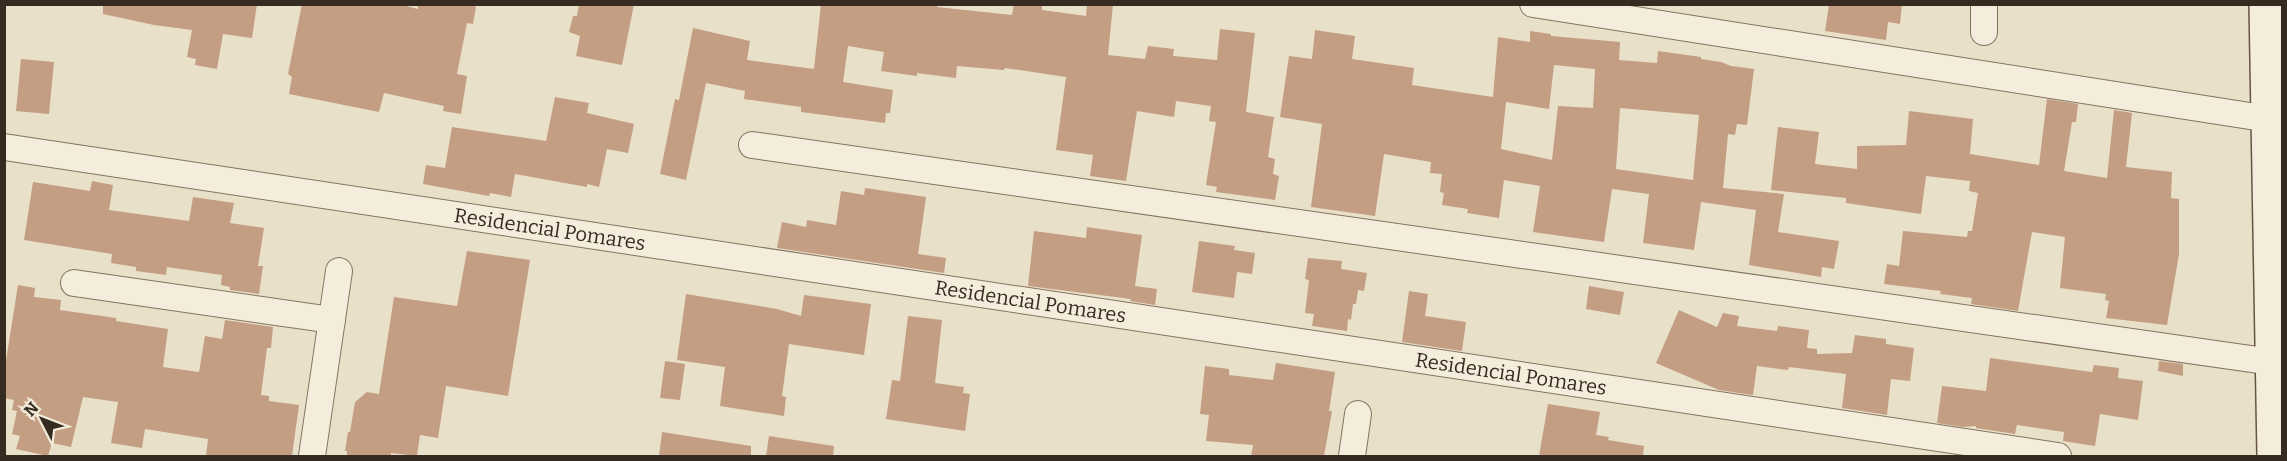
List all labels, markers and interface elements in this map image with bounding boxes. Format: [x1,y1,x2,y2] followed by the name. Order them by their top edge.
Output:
[453,203,647,255] street label: Residencial Pomares
[933,275,1128,328] street label: Residencial Pomares
[1414,347,1608,400] street label: Residencial Pomares
[12,389,72,449] north arrow
[20,398,42,420] text: N

